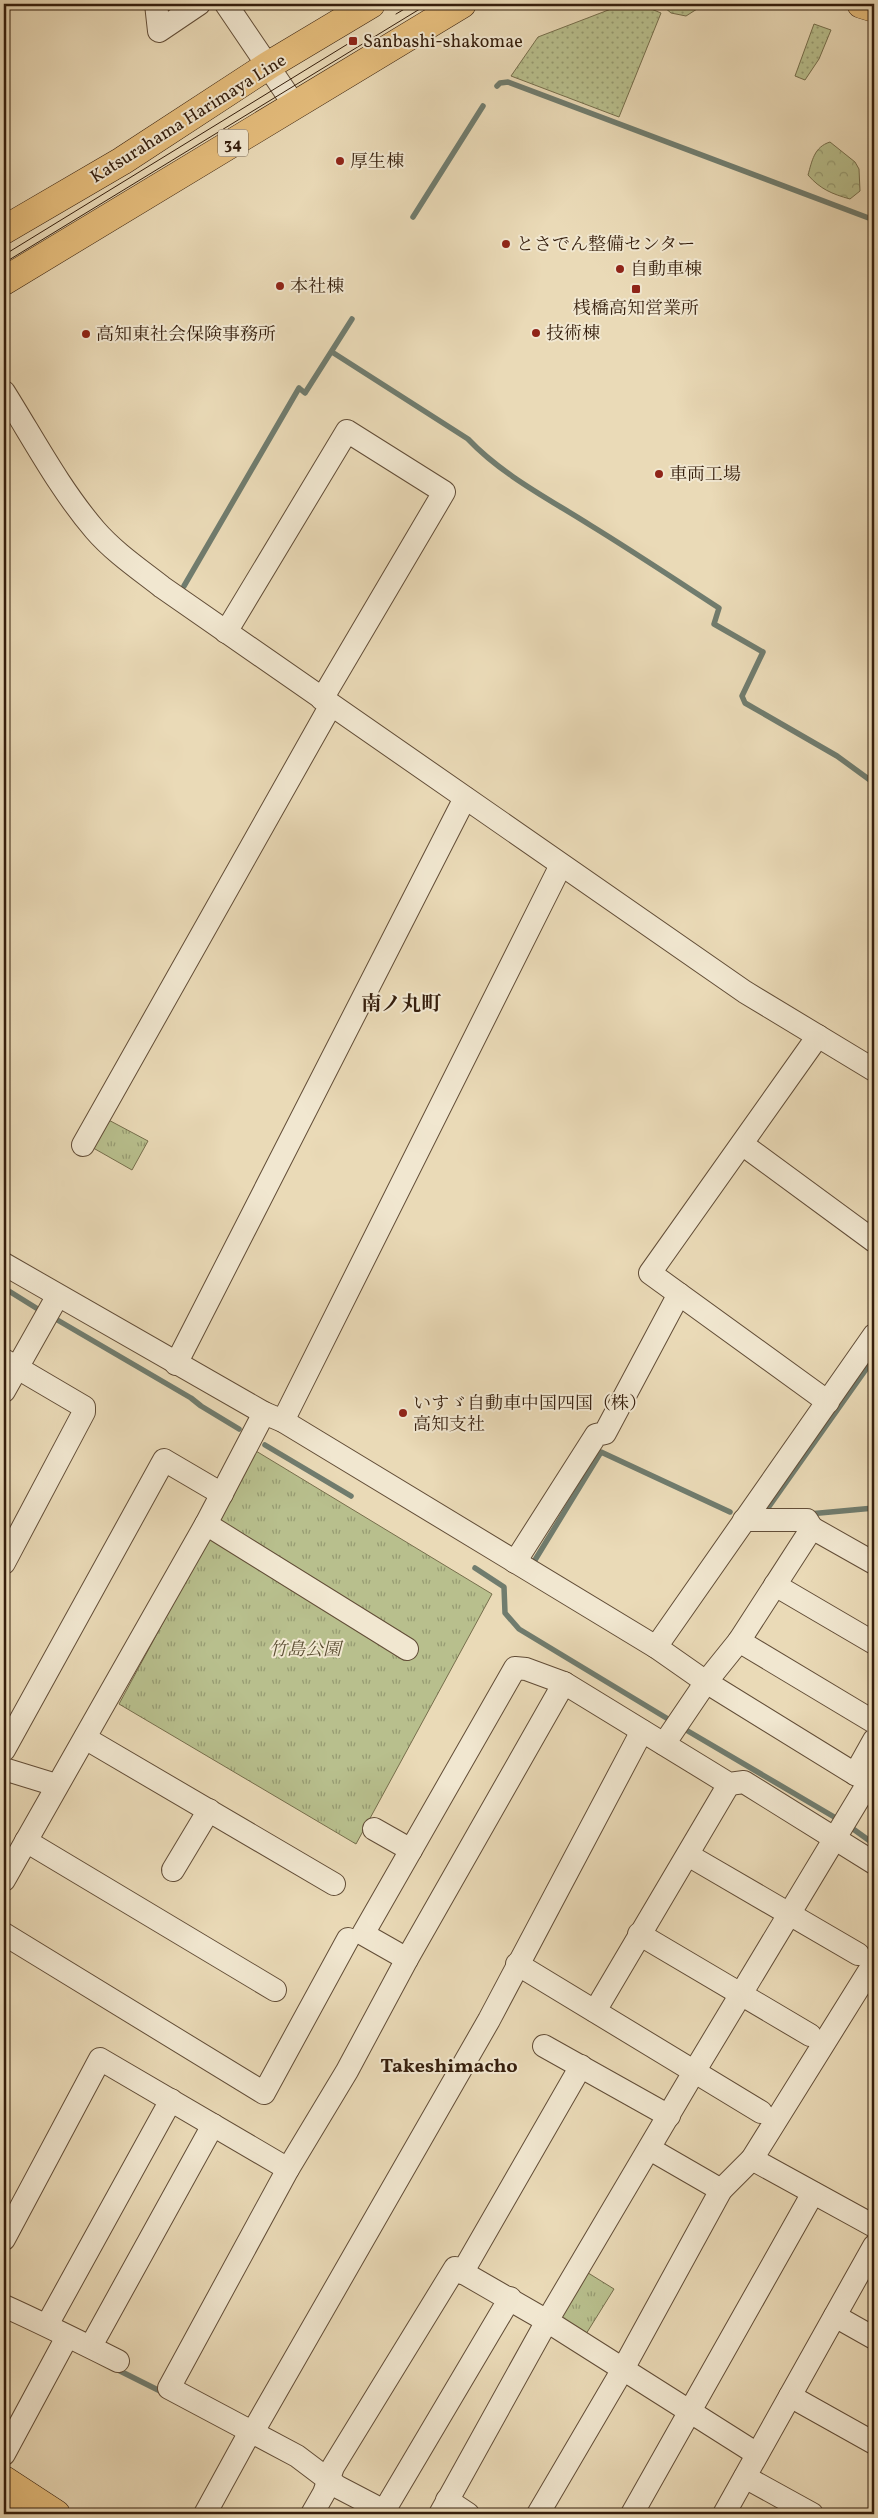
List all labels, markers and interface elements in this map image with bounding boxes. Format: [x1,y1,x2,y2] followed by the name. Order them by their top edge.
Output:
[363,30,523,55] place label: Sanbashi-shakomae
[347,35,359,47] marker: Sanbashi-shakomae
[86,49,292,190] street label: Katsurahama Harimaya Line
[218,130,248,156] road number: 34
[350,150,404,175] place label: 厚生棟
[334,155,346,167] marker: 厚生棟
[516,233,695,258] place label: とさでん整備センター
[500,238,512,250] marker: とさでん整備センター
[630,258,702,283] place label: 自動車棟
[614,263,626,275] marker: 自動車棟
[290,275,344,300] place label: 本社棟
[274,280,286,292] marker: 本社棟
[630,283,642,295] marker: 桟橋高知営業所
[573,297,699,322] place label: 桟橋高知営業所
[546,322,600,347] place label: 技術棟
[96,323,276,348] place label: 高知東社会保険事務所
[530,327,542,339] marker: 技術棟
[80,328,92,340] marker: 高知東社会保険事務所
[669,463,741,488] place label: 車両工場
[653,468,665,480] marker: 車両工場
[361,991,442,1019] district label: 南ノ丸町
[413,1392,647,1438] place label: いすゞ自動車中国四国（株） 高知支社
[397,1407,409,1419] marker: いすゞ自動車中国四国（株） 高知支社
[269,1638,344,1663] park label: 竹島公園
[380,2053,518,2081] district label: Takeshimacho

